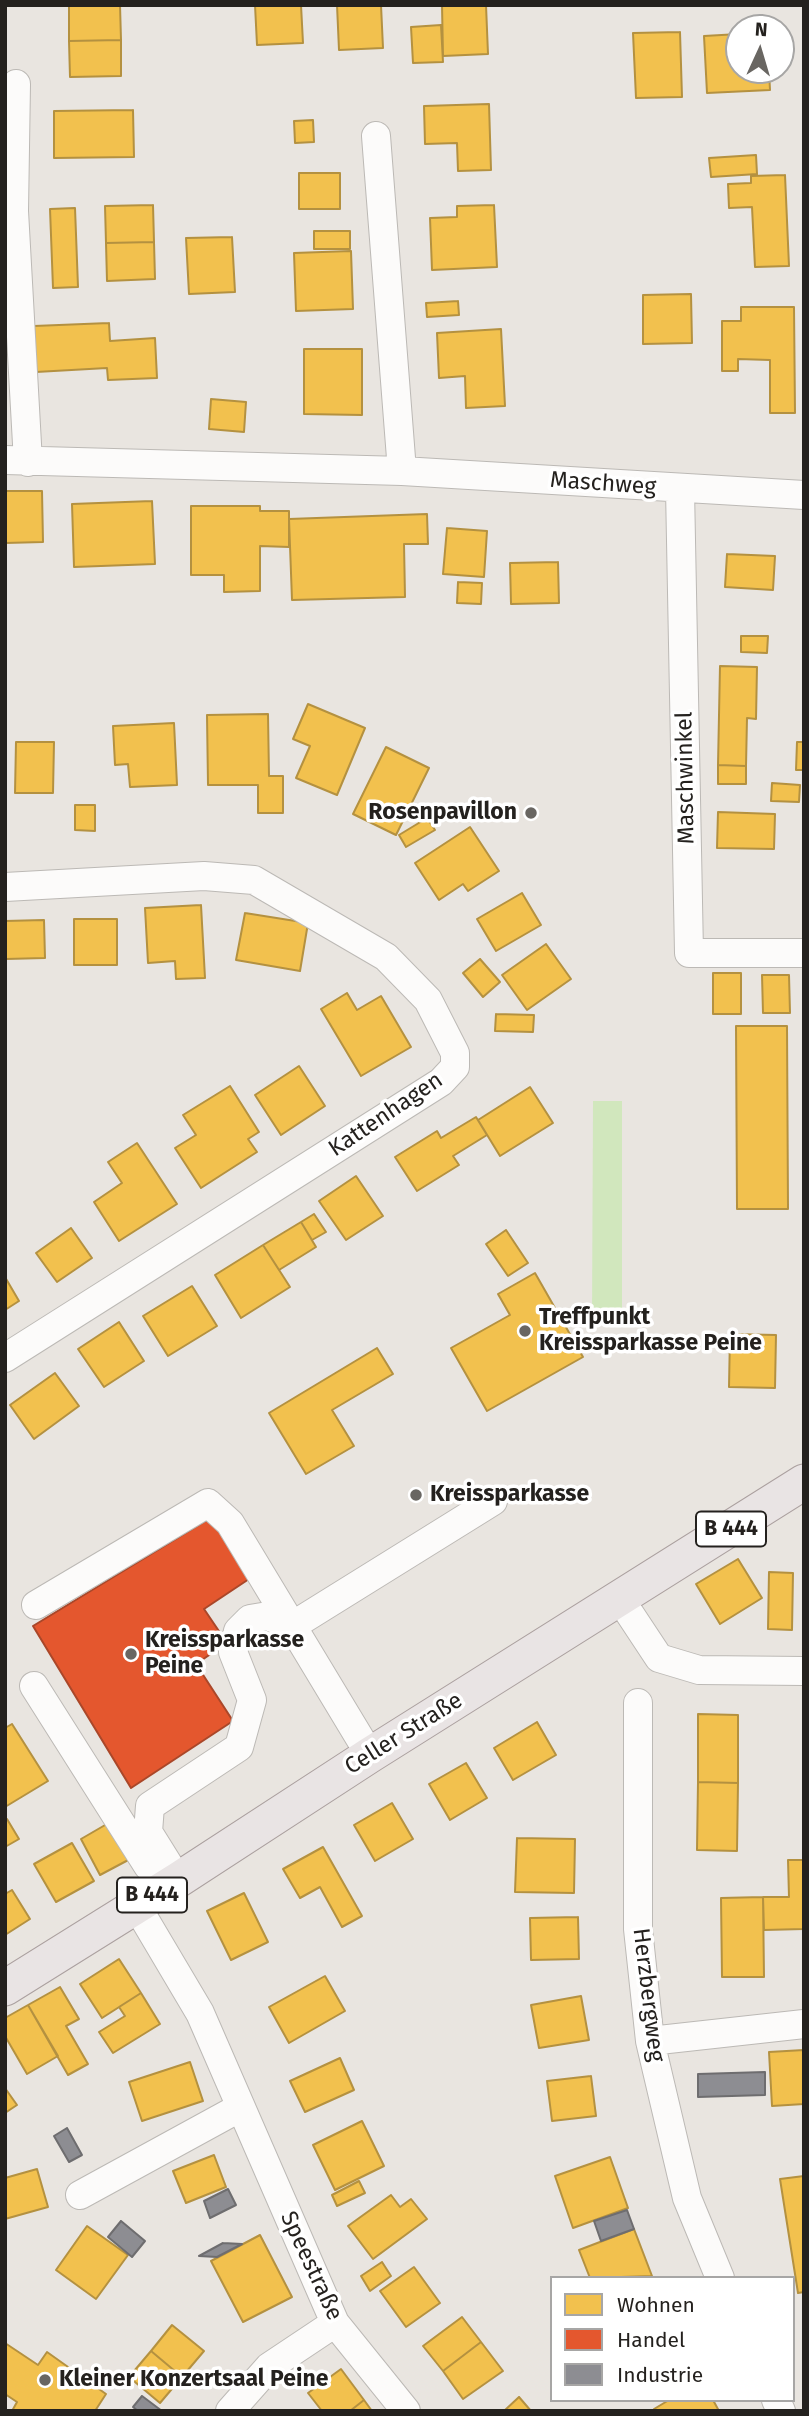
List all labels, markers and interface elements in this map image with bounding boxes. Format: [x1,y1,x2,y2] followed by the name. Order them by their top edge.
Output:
[725,14,795,84] north arrow
[754,18,768,41] text: N
[549,467,657,501] street label: Maschweg
[671,711,701,845] street label: Maschwinkel
[368,799,517,827] place label: Rosenpavillon
[523,805,539,821] marker: Rosenpavillon
[324,1067,448,1163] street label: Kattenhagen
[539,1304,762,1358] place label: Treffpunkt Kreissparkasse Peine
[517,1323,533,1339] marker: Treffpunkt Kreissparkasse Peine
[430,1481,589,1509] place label: Kreissparkasse
[408,1487,424,1503] marker: Kreissparkasse
[696,1512,766,1546] road number: B 444
[145,1627,304,1681] place label: Kreissparkasse Peine
[123,1646,139,1662] marker: Kreissparkasse Peine
[340,1687,468,1781] street label: Celler Straße
[117,1878,187,1912] road number: B 444
[626,1927,670,2063] street label: Herzbergweg
[274,2207,348,2325] street label: Speestraße
[550,2276,795,2402] legend
[617,2292,695,2318] text: Wohnen
[617,2327,685,2353] text: Handel
[617,2362,703,2388] text: Industrie
[59,2366,328,2394] place label: Kleiner Konzertsaal Peine
[37,2372,53,2388] marker: Kleiner Konzertsaal Peine

